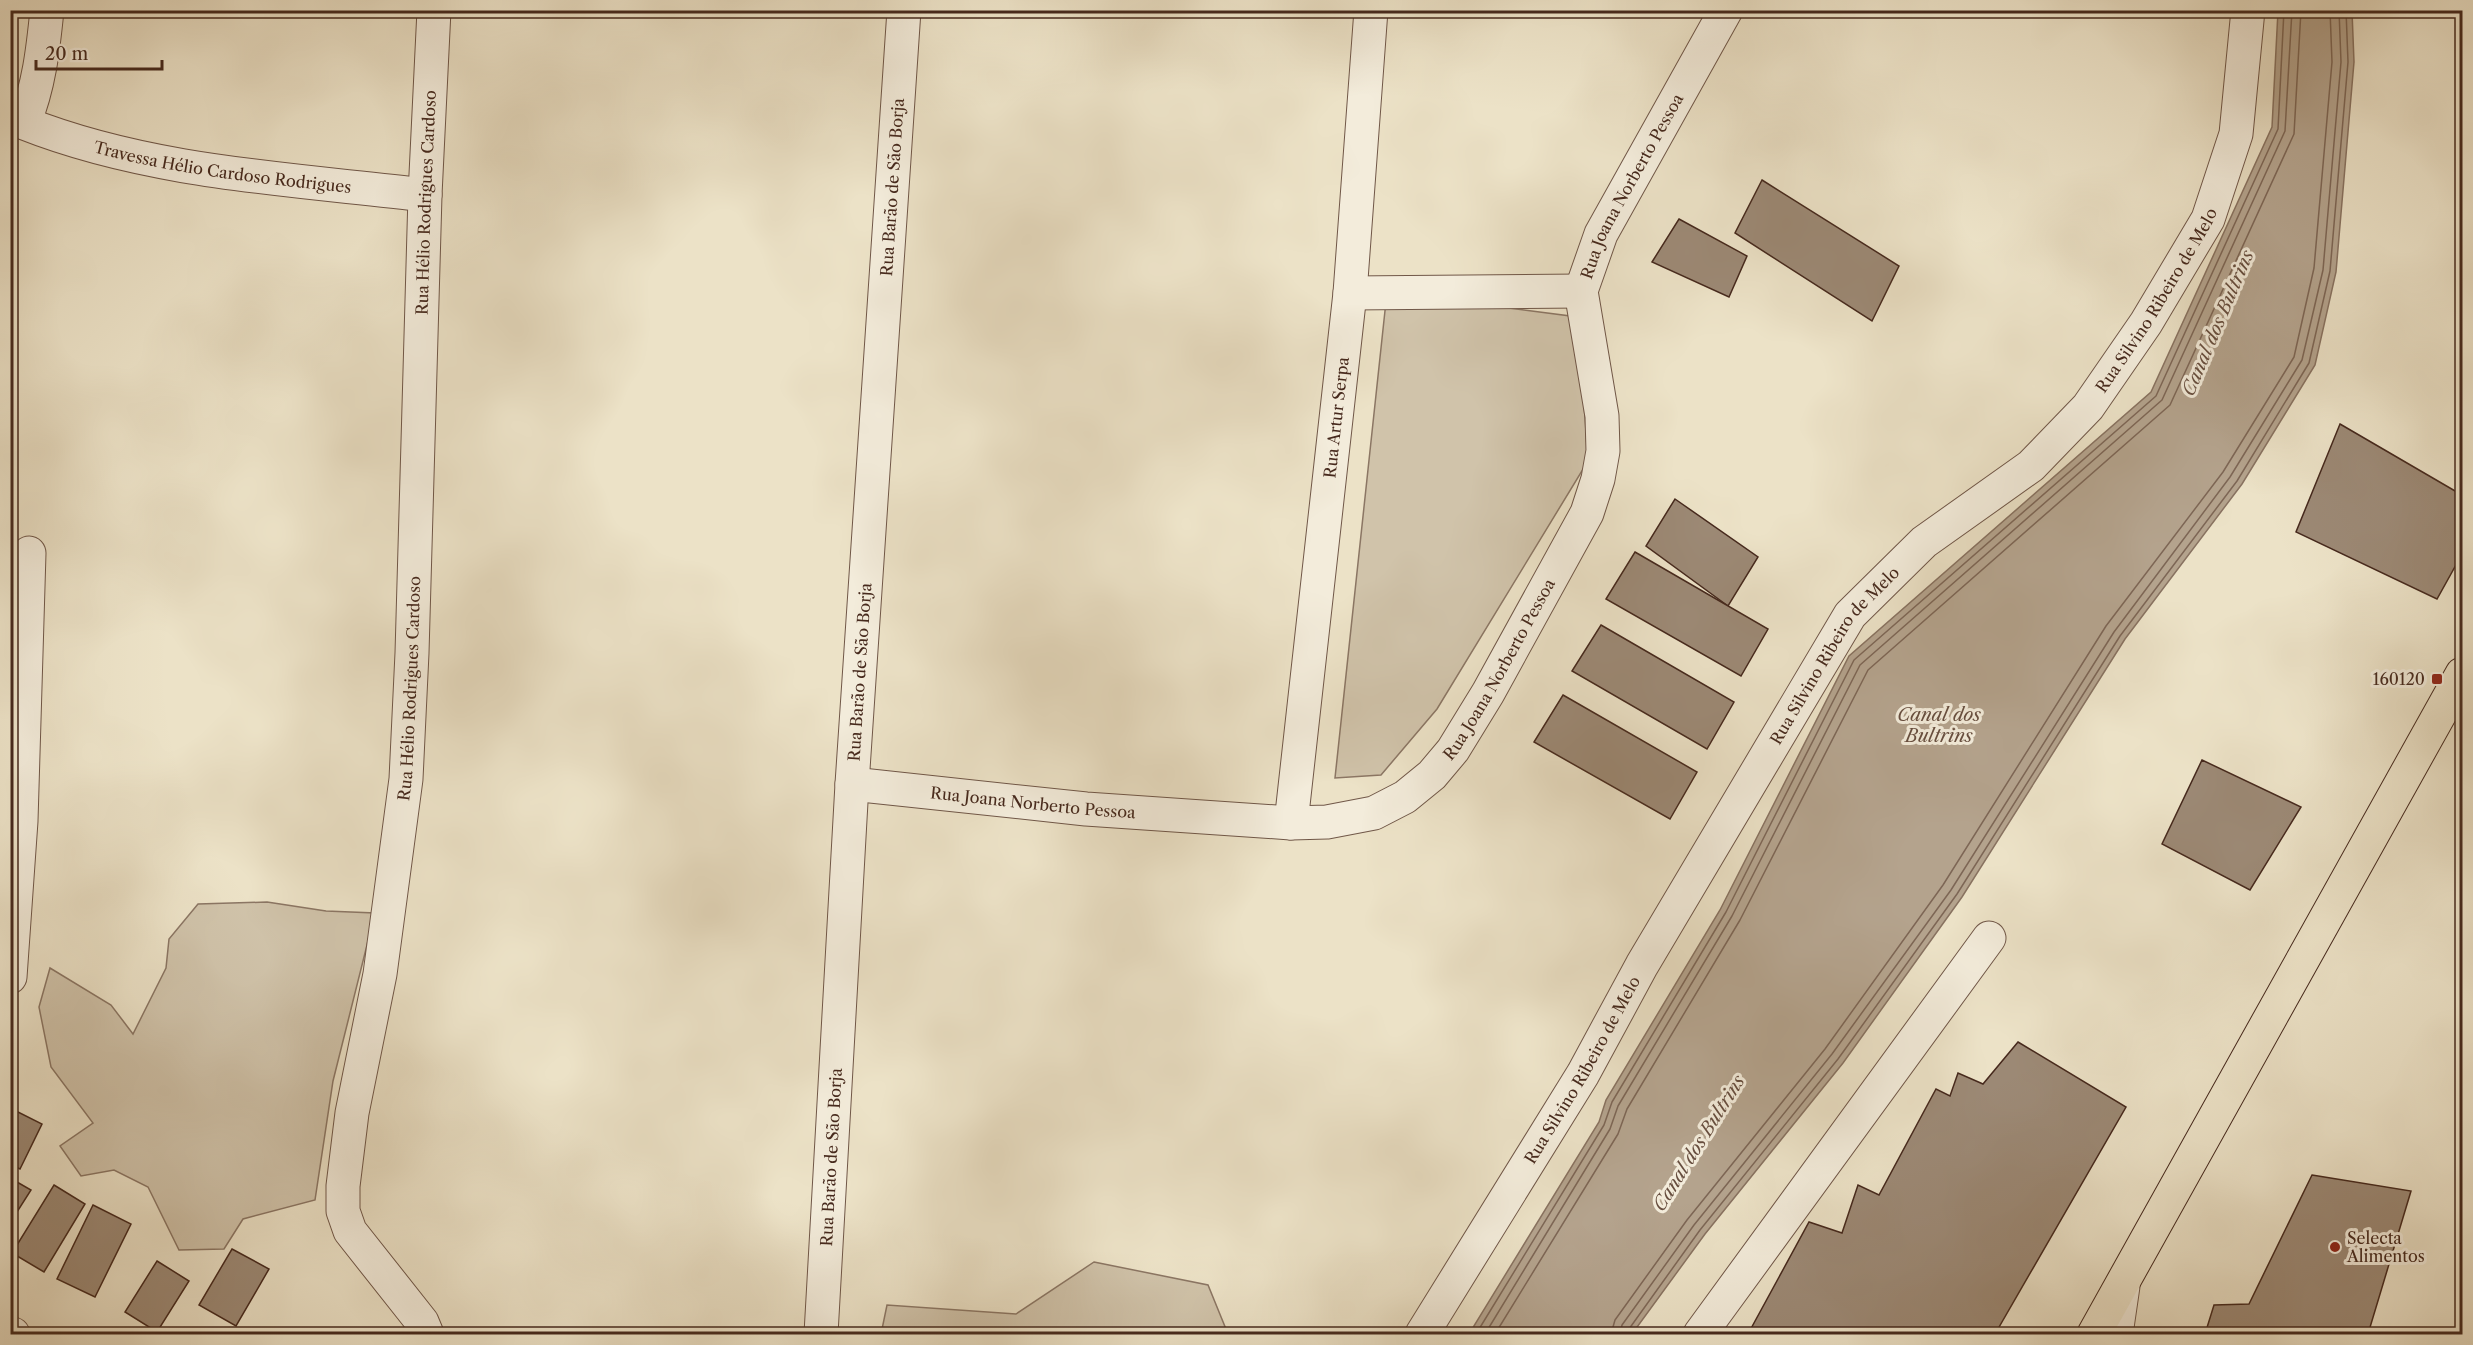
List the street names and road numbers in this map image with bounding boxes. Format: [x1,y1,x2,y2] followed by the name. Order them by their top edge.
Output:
[1576,89,1688,281] street label: Rua Joana Norberto Pessoa
[412,90,440,315] street label: Rua Hélio Rodrigues Cardoso
[876,97,908,277] street label: Rua Barão de São Borja
[92,137,352,197] street label: Travessa Hélio Cardoso Rodrigues
[2091,206,2221,396] street label: Rua Silvino Ribeiro de Melo
[1319,355,1353,479] street label: Rua Artur Serpa
[1765,562,1903,748] street label: Rua Silvino Ribeiro de Melo
[393,575,424,802] street label: Rua Hélio Rodrigues Cardoso
[1439,575,1559,764] street label: Rua Joana Norberto Pessoa
[844,582,876,762] street label: Rua Barão de São Borja
[929,782,1137,822] street label: Rua Joana Norberto Pessoa
[1520,972,1644,1167] street label: Rua Silvino Ribeiro de Melo
[816,1067,846,1247] street label: Rua Barão de São Borja

